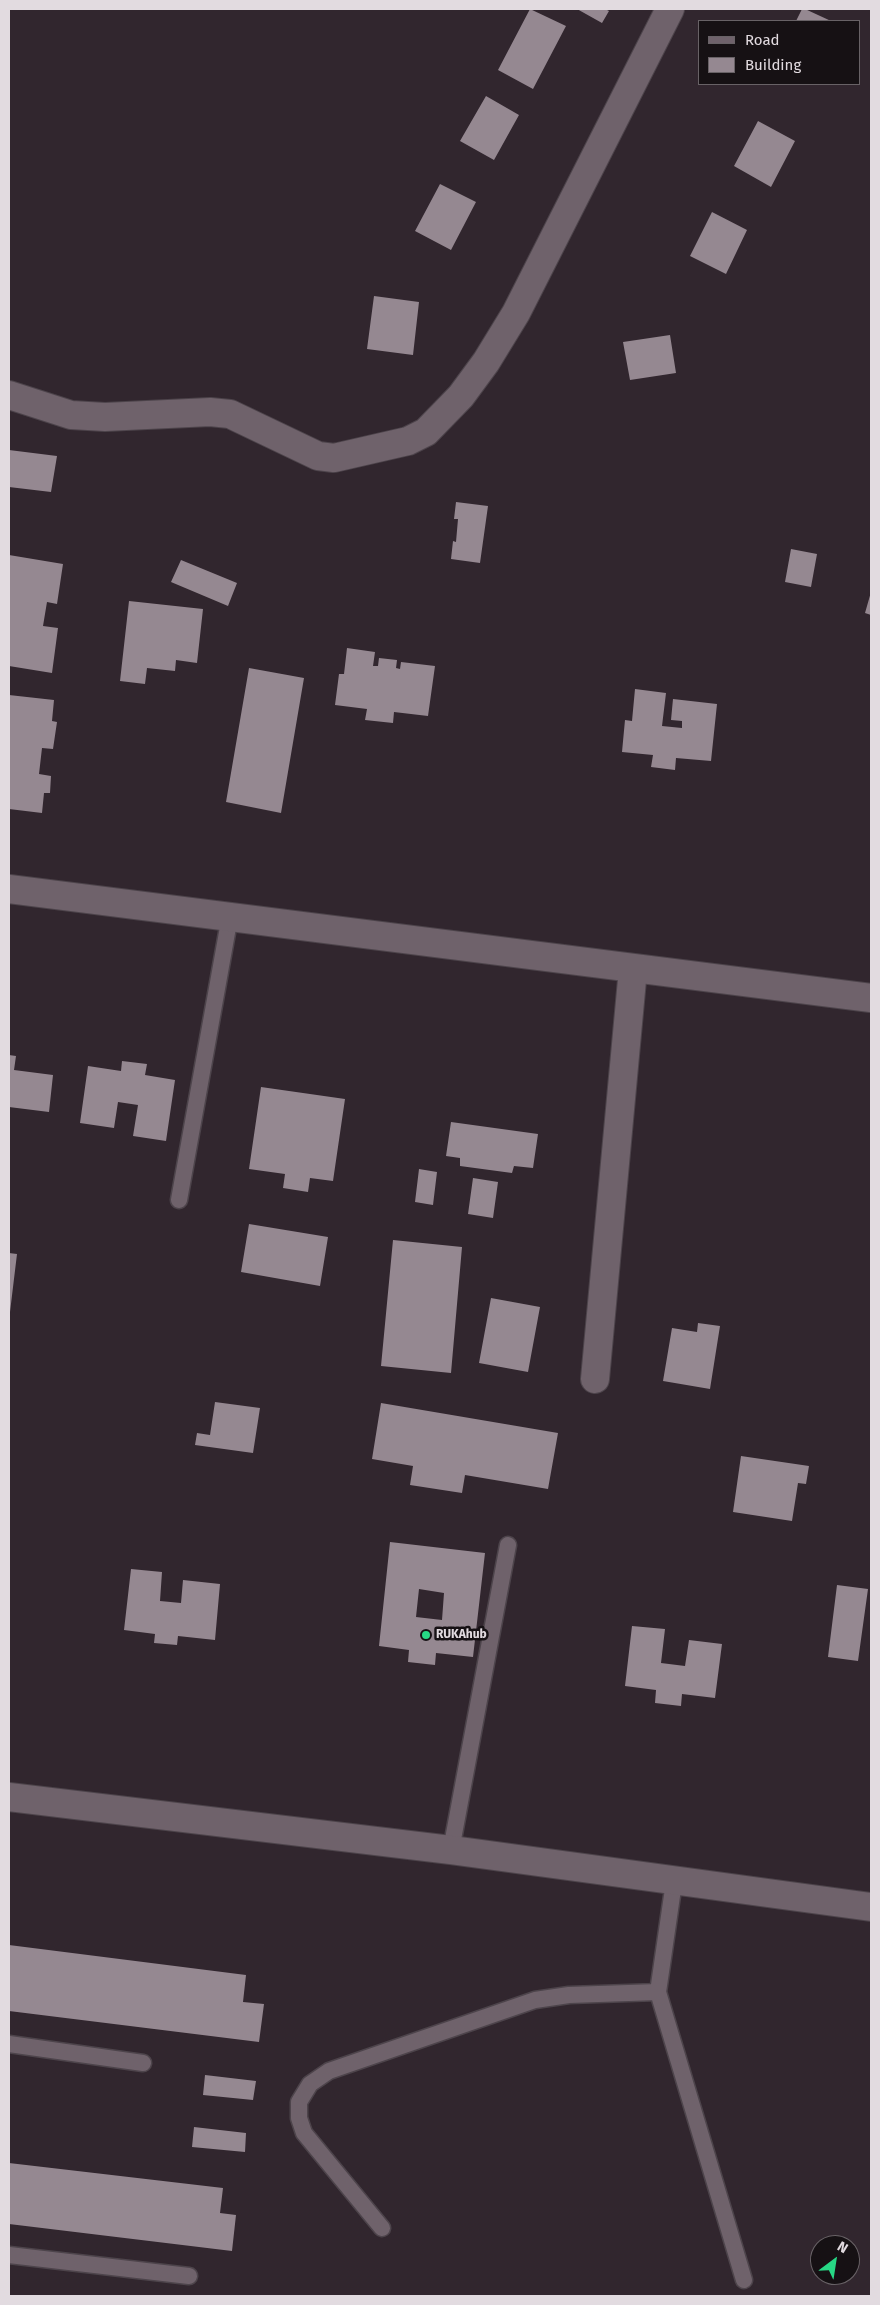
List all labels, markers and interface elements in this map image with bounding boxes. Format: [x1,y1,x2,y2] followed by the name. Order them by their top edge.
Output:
[698,20,860,85] legend
[745,31,780,49] text: Road
[745,56,801,74] text: Building
[436,1628,487,1642] place label: RUKAhub
[420,1629,432,1641] marker: RUKAhub
[810,2235,860,2285] north arrow
[834,2238,851,2257] text: N

